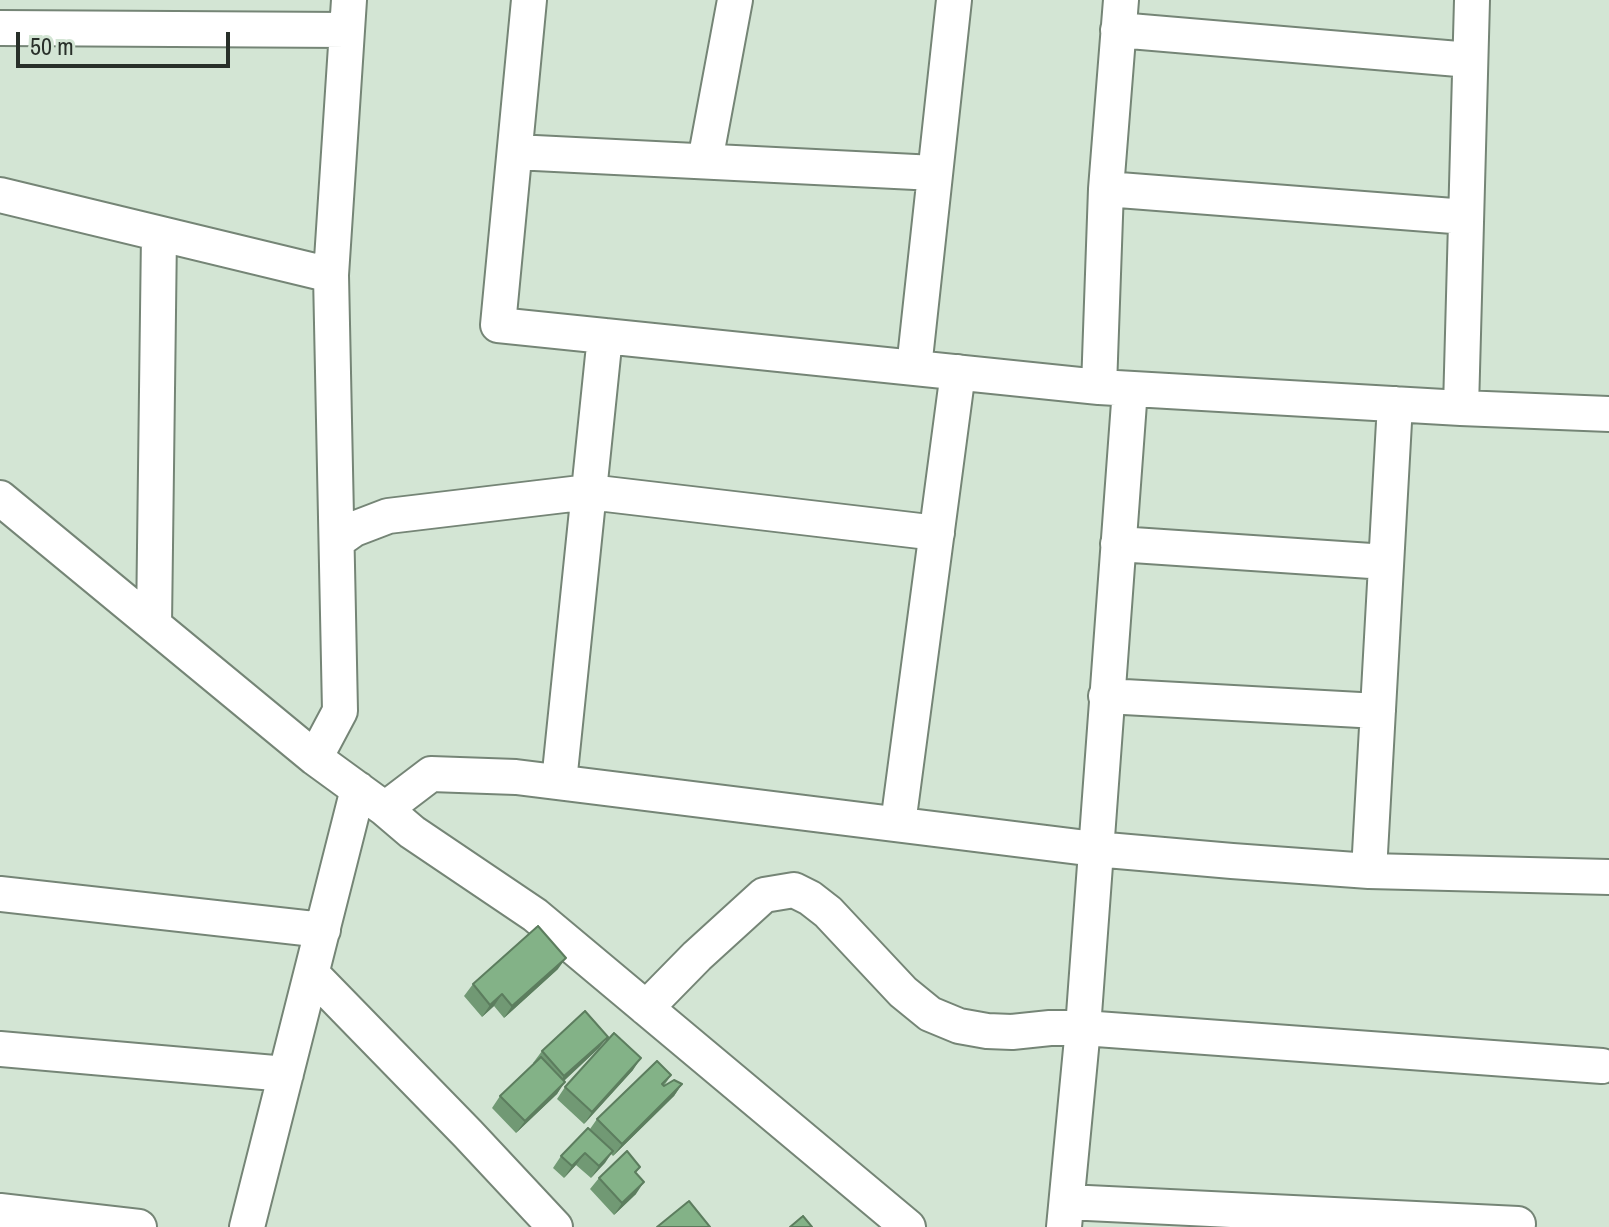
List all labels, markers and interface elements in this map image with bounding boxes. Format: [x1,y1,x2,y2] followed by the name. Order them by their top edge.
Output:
[20,16,234,66] scale bar
[30,30,74,62] text: 50 m

